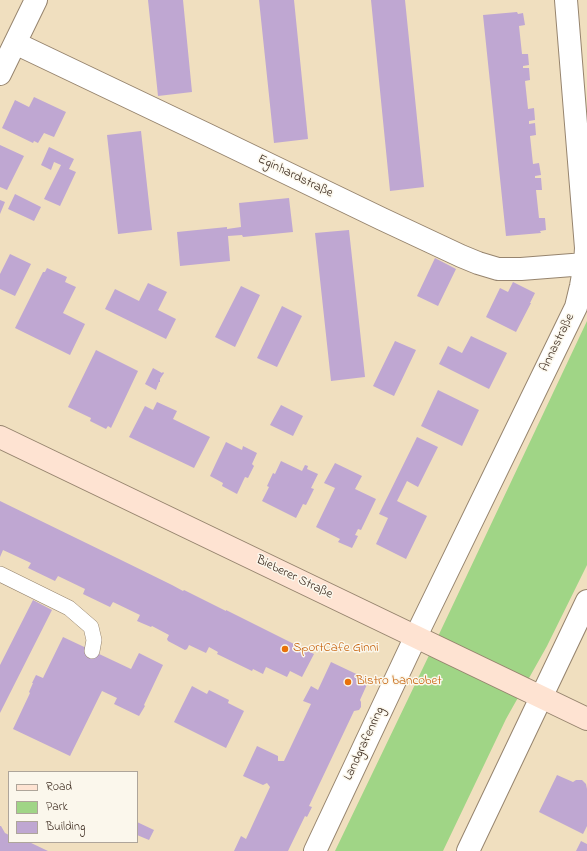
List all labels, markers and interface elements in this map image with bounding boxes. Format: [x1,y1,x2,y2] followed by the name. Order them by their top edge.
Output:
[255,152,335,202] street label: Eginhardstraße
[537,311,579,375] street label: Annastraße
[253,553,335,603] street label: Bieberer Straße
[293,641,378,657] place label: SportCafe Ginni
[280,644,290,654] marker: SportCafe Ginni
[356,674,442,690] place label: Bistro bancobet
[343,677,353,687] marker: Bistro bancobet
[341,705,389,783] street label: Landgrafenring
[8,771,138,843] legend
[46,778,72,796] text: Road
[46,798,68,816] text: Park
[46,818,85,836] text: Building

